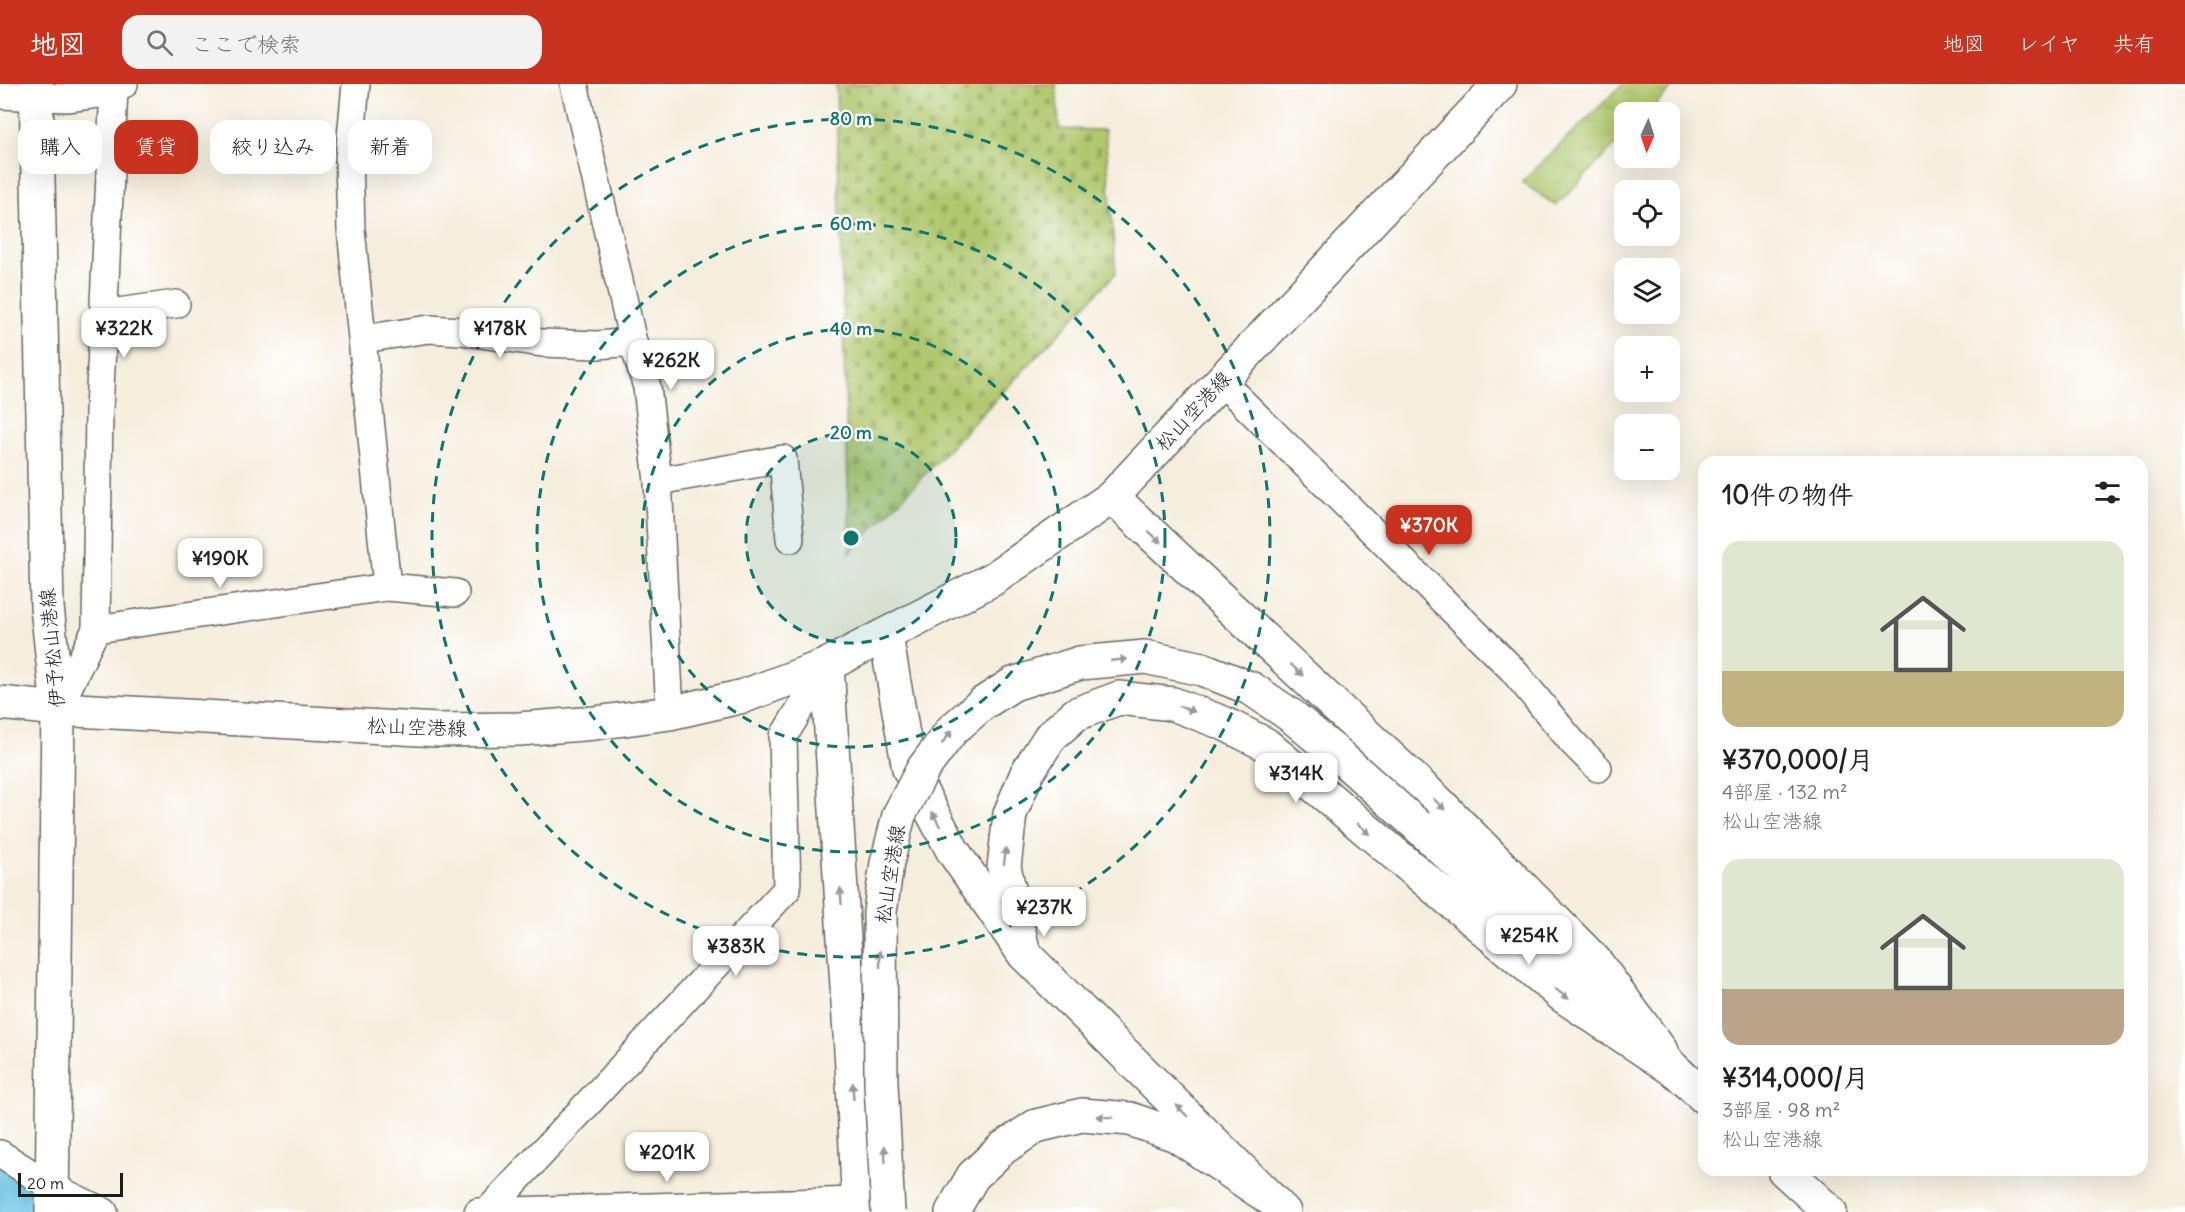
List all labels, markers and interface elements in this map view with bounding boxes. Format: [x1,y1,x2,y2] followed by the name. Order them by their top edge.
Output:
[122,15,542,69] search box
[30,26,86,62] text: 地図
[143,26,176,59] icon: search
[191,30,301,58] text: ここで検索
[1943,30,1985,57] text: 地図
[2018,30,2080,57] text: レイヤ
[2113,30,2155,57] text: 共有
[1614,102,1680,168] north arrow
[1614,102,1680,480] map controls
[830,107,872,130] text: 80 m
[18,120,102,174] chip: 購入
[114,120,198,174] chip: 賃貸
[210,120,336,174] chip: 絞り込み
[348,120,432,174] chip: 新着
[1614,180,1680,246] button: locate
[830,212,872,235] text: 60 m
[1614,258,1680,324] button: layers
[82,308,166,359] pin: ¥322K
[458,308,542,359] pin: ¥178K
[95,315,153,340] text: ¥322K
[473,315,527,340] text: ¥178K
[830,317,872,340] text: 40 m
[1614,336,1680,402] button: +
[629,340,713,391] pin: ¥262K
[642,347,700,372] text: ¥262K
[1149,366,1236,456] street label: 松山空港線
[1614,414,1680,480] button: −
[830,421,872,444] text: 20 m
[2091,476,2124,509] icon: filters
[1722,478,1853,511] text: 10件の物件
[1387,505,1471,556] pin: ¥370K
[1400,512,1458,537] text: ¥370K
[841,528,861,548] centre of rings
[1147,530,1162,543] one-way arrow
[178,538,262,589] pin: ¥190K
[192,545,248,570] text: ¥190K
[1869,580,1977,688] icon: home
[34,587,69,709] street label: 伊予松山港線
[1109,655,1128,664] one-way arrow
[1290,663,1305,677] one-way arrow
[1178,705,1196,715] one-way arrow
[367,712,467,741] street label: 松山空港線
[940,730,952,745] one-way arrow
[1722,743,1874,776] text: ¥370,000/月
[1254,753,1338,804] pin: ¥314K
[1269,760,1323,785] text: ¥314K
[1722,779,1848,804] text: 4部屋 · 132 m²
[1432,796,1446,810] one-way arrow
[1722,808,1822,833] text: 松山空港線
[931,811,941,828] one-way arrow
[1356,822,1372,835] one-way arrow
[869,823,910,925] street label: 松山空港線
[1000,846,1010,865] one-way arrow
[837,886,846,905] one-way arrow
[1002,887,1086,938] pin: ¥237K
[1016,894,1072,919] text: ¥237K
[1869,898,1977,1006] icon: home
[1487,915,1571,966] pin: ¥254K
[1500,922,1558,947] text: ¥254K
[694,926,778,977] pin: ¥383K
[707,933,765,958] text: ¥383K
[875,949,885,968] one-way arrow
[1554,988,1570,1001] one-way arrow
[1722,1061,1869,1094] text: ¥314,000/月
[849,1081,858,1100] one-way arrow
[1722,1097,1840,1122] text: 3部屋 · 98 m²
[1175,1105,1189,1119] one-way arrow
[1096,1112,1115,1122] one-way arrow
[1722,1126,1822,1151] text: 松山空港線
[625,1132,709,1183] pin: ¥201K
[639,1139,695,1164] text: ¥201K
[880,1144,889,1163] one-way arrow
[18,1170,123,1198] scale bar
[27,1173,64,1193] text: 20 m

